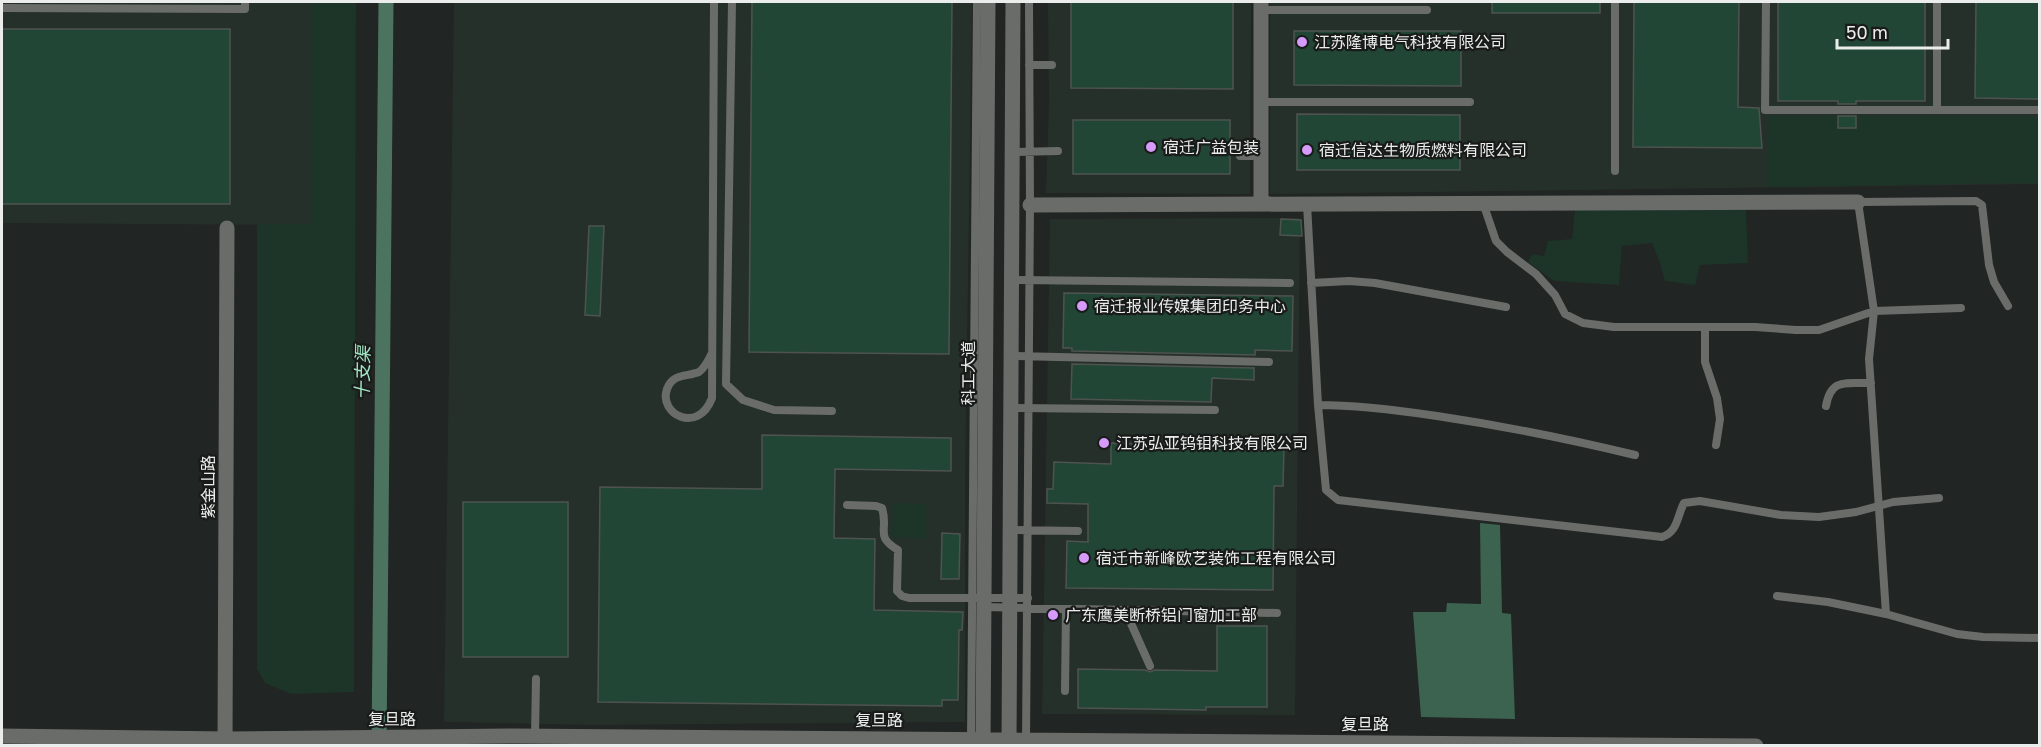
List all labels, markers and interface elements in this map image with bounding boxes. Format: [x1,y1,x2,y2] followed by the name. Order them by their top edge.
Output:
[1837,12,1948,50] scale bar
[1846,21,1888,43] text: 50 m
[1314,32,1506,52] place label: 江苏隆博电气科技有限公司
[1295,35,1309,49] marker: 江苏隆博电气科技有限公司
[1163,137,1259,157] place label: 宿迁广益包装
[1144,140,1158,154] marker: 宿迁广益包装
[1319,140,1527,160] place label: 宿迁信达生物质燃料有限公司
[1300,143,1314,157] marker: 宿迁信达生物质燃料有限公司
[1094,296,1286,316] place label: 宿迁报业传媒集团印务中心
[1075,299,1089,313] marker: 宿迁报业传媒集团印务中心
[958,341,978,405] street label: 科工大道
[351,343,374,400] water label: 十支渠
[1116,433,1308,453] place label: 江苏弘亚钨钼科技有限公司
[1097,436,1111,450] marker: 江苏弘亚钨钼科技有限公司
[198,455,218,519] street label: 紫金山路
[1096,548,1336,568] place label: 宿迁市新峰欧艺装饰工程有限公司
[1077,551,1091,565] marker: 宿迁市新峰欧艺装饰工程有限公司
[1065,605,1257,625] place label: 广东鹰美断桥铝门窗加工部
[1046,608,1060,622] marker: 广东鹰美断桥铝门窗加工部
[368,709,416,729] street label: 复旦路
[855,710,903,730] street label: 复旦路
[1341,714,1389,734] street label: 复旦路

